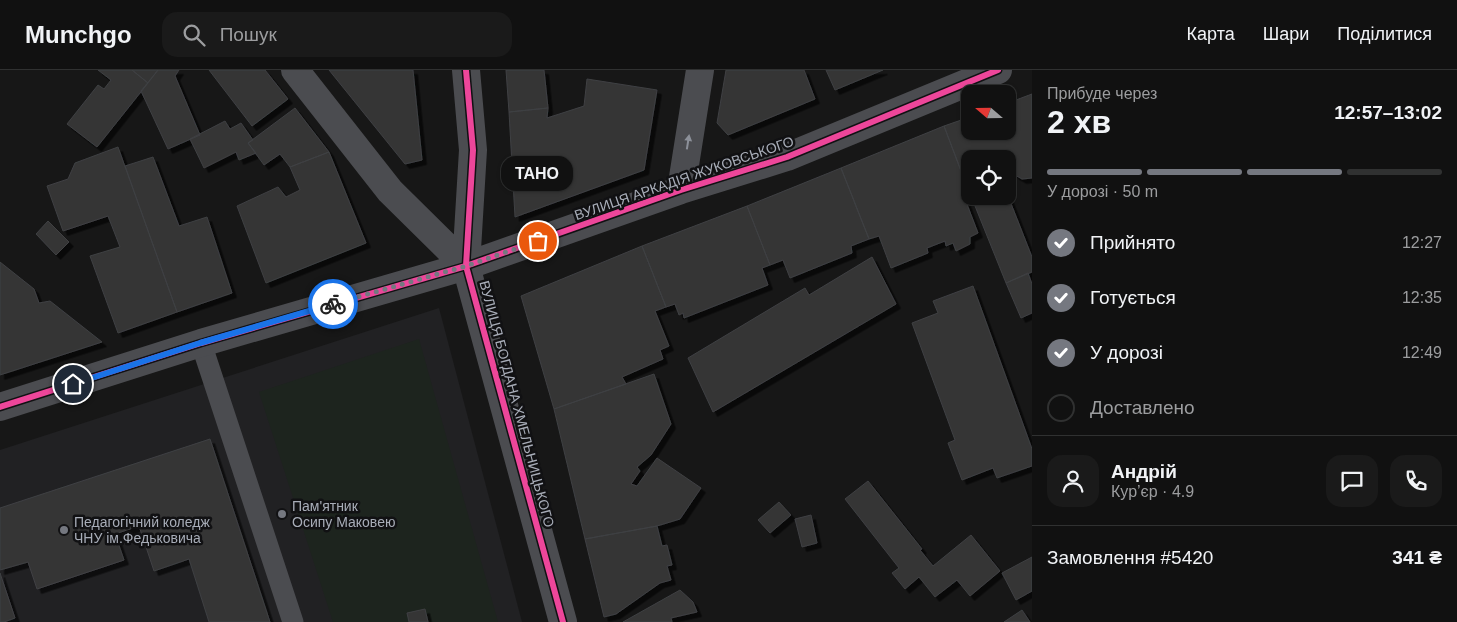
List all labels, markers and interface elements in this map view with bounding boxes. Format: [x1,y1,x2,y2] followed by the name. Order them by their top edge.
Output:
[162,12,512,57] search box
[25,21,132,48] text: Munchgo
[180,21,208,49] icon: search
[220,24,277,45] text: Пошук
[1187,24,1235,44] text: Карта
[1263,24,1309,44] text: Шари
[1337,24,1432,44] text: Поділитися
[961,85,1016,140] north arrow
[961,85,1016,205] map controls
[1047,85,1157,102] text: Прибуде через
[1334,102,1442,123] text: 12:57–13:02
[1047,104,1111,140] text: 2 хв
[572,133,796,223] street label: ВУЛИЦЯ АРКАДІЯ ЖУКОВСЬКОГО
[685,134,693,150] one-way arrow
[961,150,1016,205] button: locate
[502,156,574,191] callout: TAHO
[515,165,559,182] text: TAHO
[1047,183,1158,200] text: У дорозі · 50 m
[517,220,559,262] pin
[524,227,552,255] icon: bag
[1047,229,1075,257] icon: check
[1090,232,1175,253] text: Прийнято
[1402,234,1442,251] text: 12:27
[308,279,358,329] courier
[476,279,558,529] street label: ВУЛИЦЯ БОГДАНА ХМЕЛЬНИЦЬКОГО
[1047,284,1075,312] icon: check
[1090,287,1176,308] text: Готується
[1402,289,1442,306] text: 12:35
[319,290,347,318] icon: bike
[1047,339,1075,367] icon: check
[1090,342,1163,363] text: У дорозі
[1402,344,1442,361] text: 12:49
[52,363,94,405] pin
[59,370,87,398] icon: home
[1090,397,1195,418] text: Доставлено
[1047,455,1099,507] button: person
[1326,455,1378,507] button: chat
[1390,455,1442,507] button: phone
[1111,461,1177,482] text: Андрій
[1111,483,1194,500] text: Кур’єр · 4.9
[292,498,395,530] place label: Пам'ятник Осипу Маковею
[276,508,288,520] marker: Пам'ятник Осипу Маковею
[74,514,210,546] place label: Педагогічний коледж ЧНУ ім.Федьковича
[58,524,70,536] marker: Педагогічний коледж ЧНУ ім.Федьковича
[1047,547,1213,568] text: Замовлення #5420
[1392,547,1442,568] text: 341 ₴

